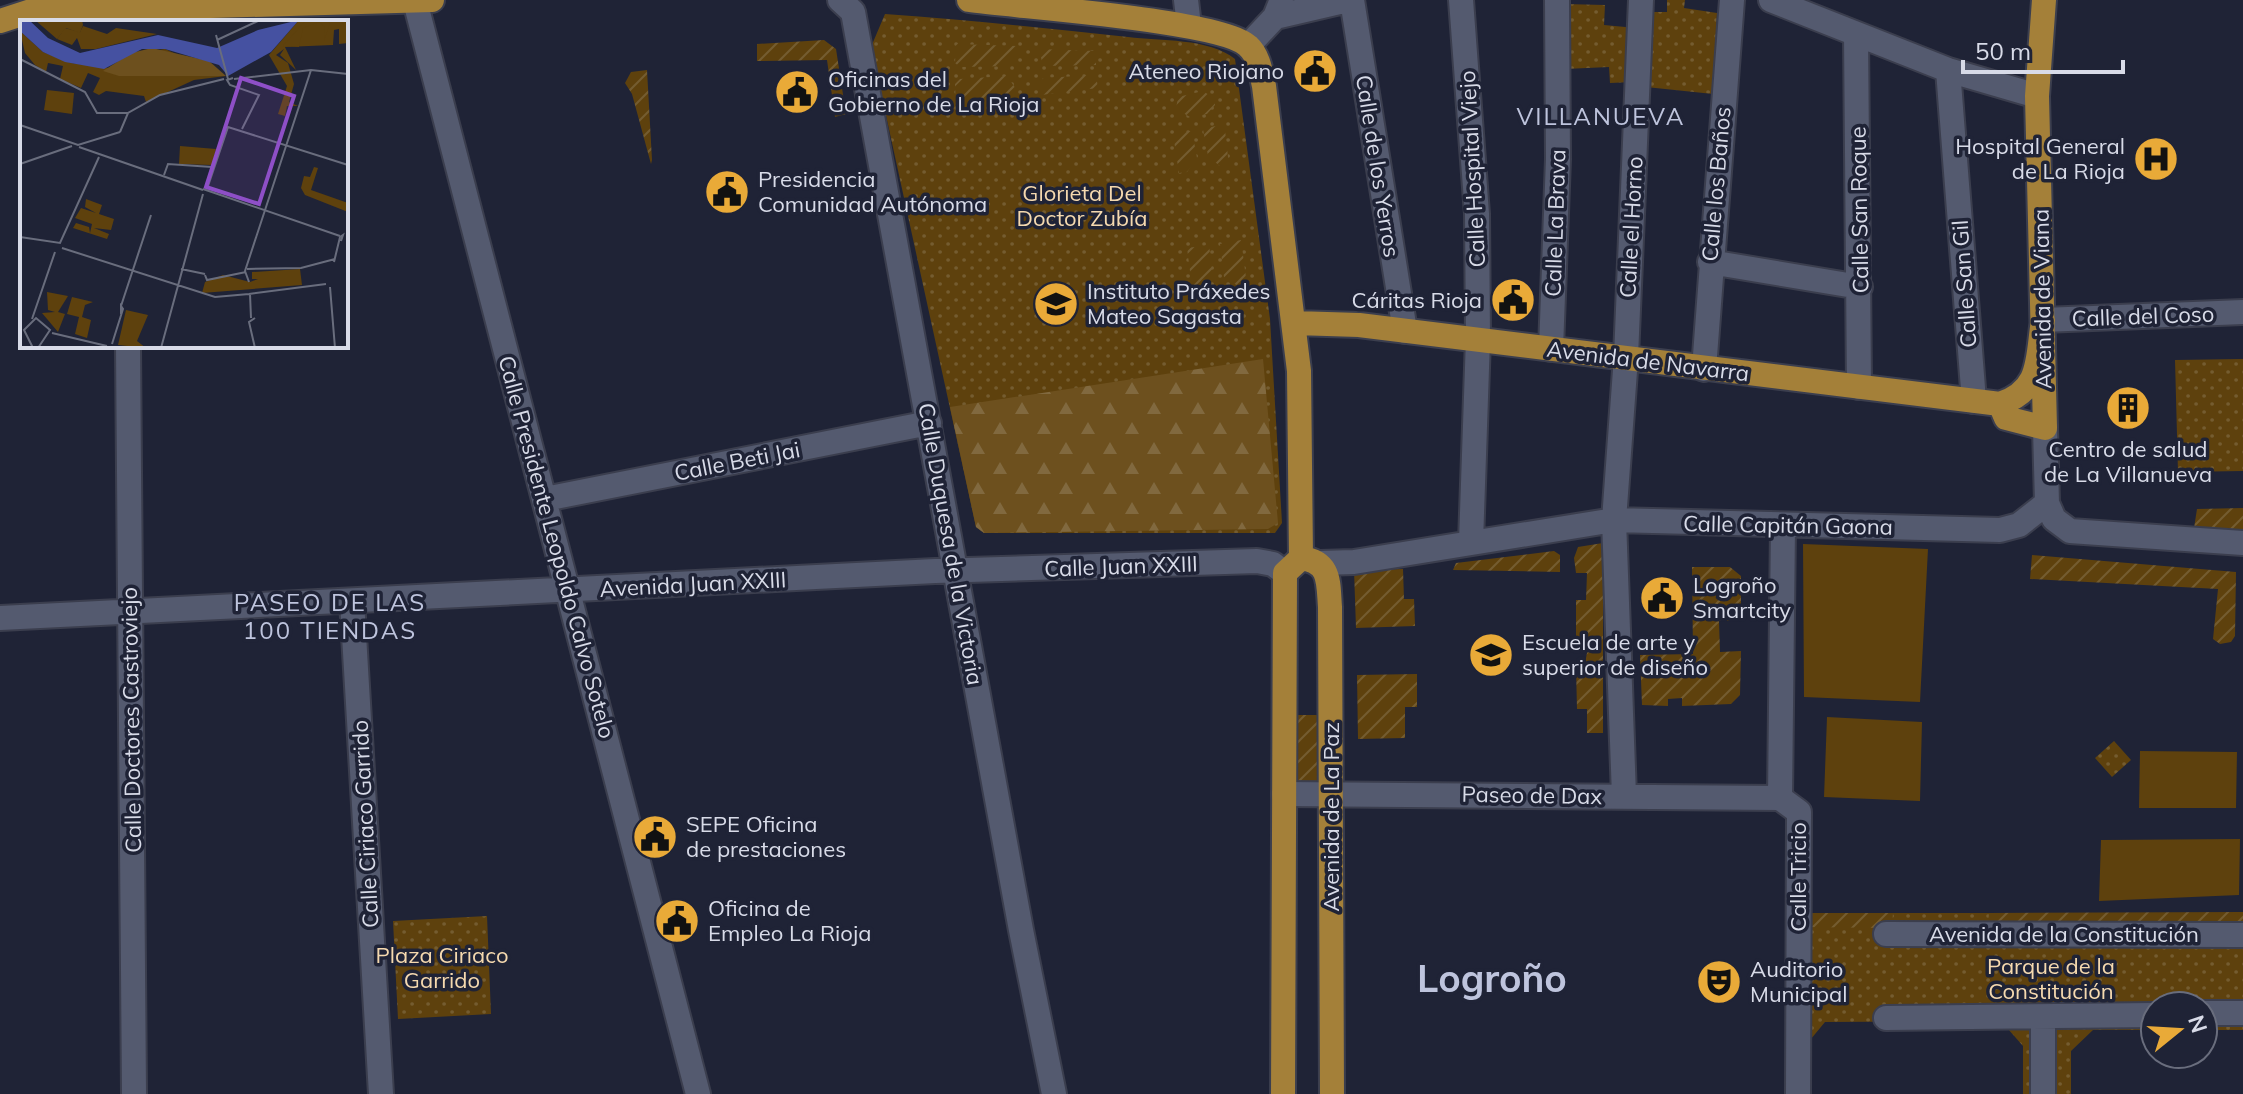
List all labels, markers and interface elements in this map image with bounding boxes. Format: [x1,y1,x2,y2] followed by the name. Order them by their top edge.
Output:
[20,20,348,348] inset map
[1963,24,2123,74] scale bar
[1975,36,2031,66] text: 50 m
[1291,47,1339,95] public building icon: Ateneo Riojano
[1128,57,1284,85] place label: Ateneo Riojano
[828,65,1040,118] place label: Oficinas del Gobierno de La Rioja
[773,68,821,116] public building icon: Oficinas del Gobierno de La Rioja
[1453,70,1491,268] street label: Calle Hospital Viejo
[1350,73,1406,259] street label: Calle de los Yerros
[1517,101,1685,131] district label: VILLANUEVA
[1695,106,1737,262] street label: Calle los Baños
[1844,126,1874,294] street label: Calle San Roque
[1955,132,2125,185] place label: Hospital General de La Rioja
[2132,135,2180,183] hospital icon: Hospital General de La Rioja
[1538,149,1572,297] street label: Calle La Brava
[1613,155,1649,299] street label: Calle el Horno
[758,165,987,218] place label: Presidencia Comunidad Autónoma
[703,168,751,216] public building icon: Presidencia Comunidad Autónoma
[1017,179,1148,232] park label: Glorieta Del Doctor Zubía
[2026,209,2058,389] street label: Avenida de Viana
[1946,219,1982,349] street label: Calle San Gil
[1489,276,1537,324] public building icon: Cáritas Rioja
[1087,277,1270,330] place label: Instituto Práxedes Mateo Sagasta
[1032,280,1080,328] school or university icon: Instituto Práxedes Mateo Sagasta
[1352,286,1482,314] place label: Cáritas Rioja
[2071,300,2215,332] street label: Calle del Coso
[1545,335,1751,387] street label: Avenida de Navarra
[492,353,622,741] street label: Calle Presidente Leopoldo Calvo Sotelo
[2104,384,2152,432] building icon: Centro de salud de La Villanueva
[912,401,990,687] street label: Calle Duquesa de la Victoria
[672,435,802,487] street label: Calle Beti Jai
[2044,435,2212,488] place label: Centro de salud de La Villanueva
[1683,509,1893,541] street label: Calle Capitán Gaona
[1044,549,1198,583] street label: Calle Juan XXIII
[599,565,787,603] street label: Avenida Juan XXIII
[1693,571,1791,624] place label: Logroño Smartcity
[1638,574,1686,622] public building icon: Logroño Smartcity
[115,587,147,853] street label: Calle Doctores Castroviejo
[234,587,426,645] district label: PASEO DE LAS 100 TIENDAS
[1522,628,1708,681] place label: Escuela de arte y superior de diseño
[1467,631,1515,679] school or university icon: Escuela de arte y superior de diseño
[346,719,384,929] street label: Calle Ciriaco Garrido
[1317,722,1345,912] street label: Avenida de La Paz
[1462,780,1603,810] street label: Paseo de Dax
[686,810,846,863] place label: SEPE Oficina de prestaciones
[631,813,679,861] public building icon: SEPE Oficina de prestaciones
[1784,822,1812,932] street label: Calle Tricio
[708,894,871,947] place label: Oficina de Empleo La Rioja
[653,897,701,945] public building icon: Oficina de Empleo La Rioja
[1929,920,2199,948] street label: Avenida de la Constitución
[376,941,508,994] park label: Plaza Ciriaco Garrido
[1987,952,2115,1005] park label: Parque de la Constitución
[1417,954,1567,1002] district label: Logroño
[1750,955,1847,1008] place label: Auditorio Municipal
[1695,958,1743,1006] theatre icon: Auditorio Municipal
[2139,990,2219,1070] north arrow
[2182,1012,2214,1036] text: N

